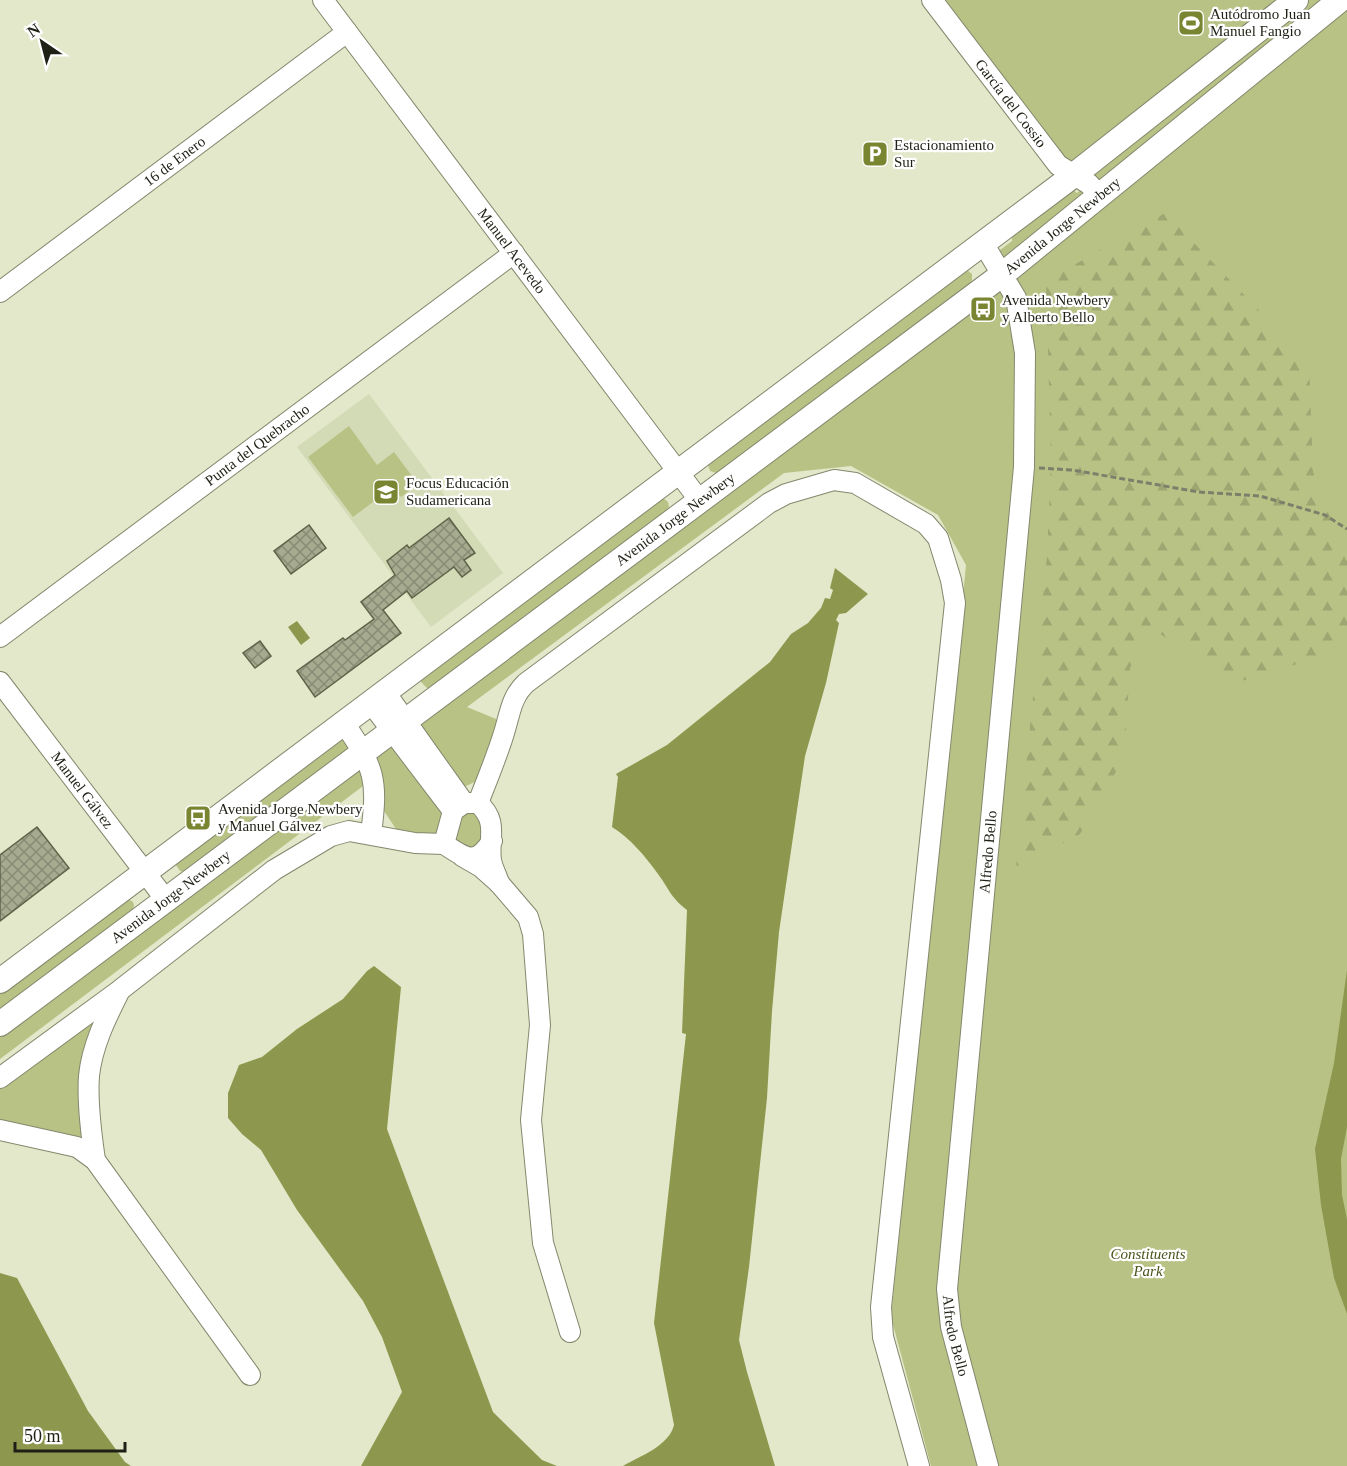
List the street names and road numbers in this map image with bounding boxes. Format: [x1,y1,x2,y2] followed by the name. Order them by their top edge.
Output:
[972,56,1050,151] street label: García del Cossio
[141,133,208,189] street label: 16 de Enero
[1001,174,1124,277] street label: Avenida Jorge Newbery
[475,205,549,297] street label: Manuel Acevedo
[202,401,312,489] street label: Punta del Quebracho
[612,469,738,569] street label: Avenida Jorge Newbery
[48,749,117,832] street label: Manuel Gálvez
[976,810,1000,894] street label: Alfredo Bello
[108,846,234,946] street label: Avenida Jorge Newbery
[940,1294,972,1378] street label: Alfredo Bello

